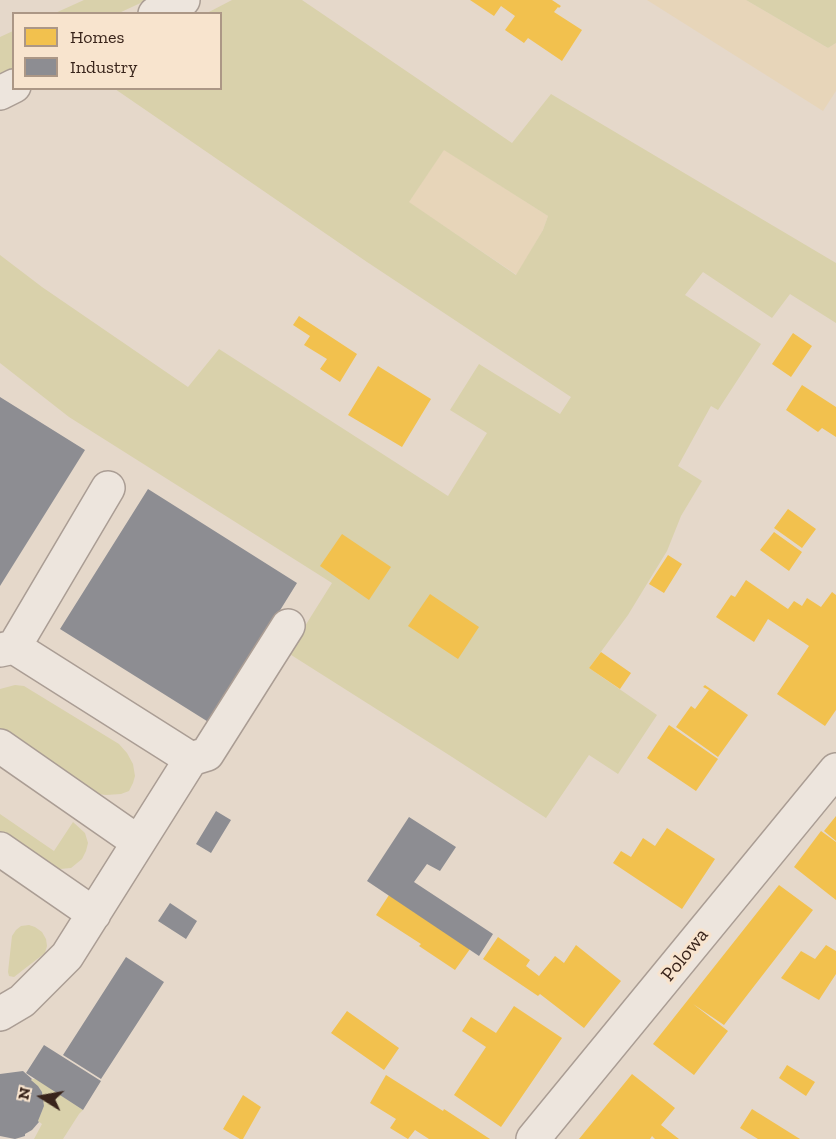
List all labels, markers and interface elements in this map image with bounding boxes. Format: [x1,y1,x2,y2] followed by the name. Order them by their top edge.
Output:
[12,12,222,90] legend
[70,26,124,48] text: Homes
[70,56,137,78] text: Industry
[656,923,714,987] street label: Polowa
[12,1067,72,1127] north arrow
[13,1086,34,1101] text: N

